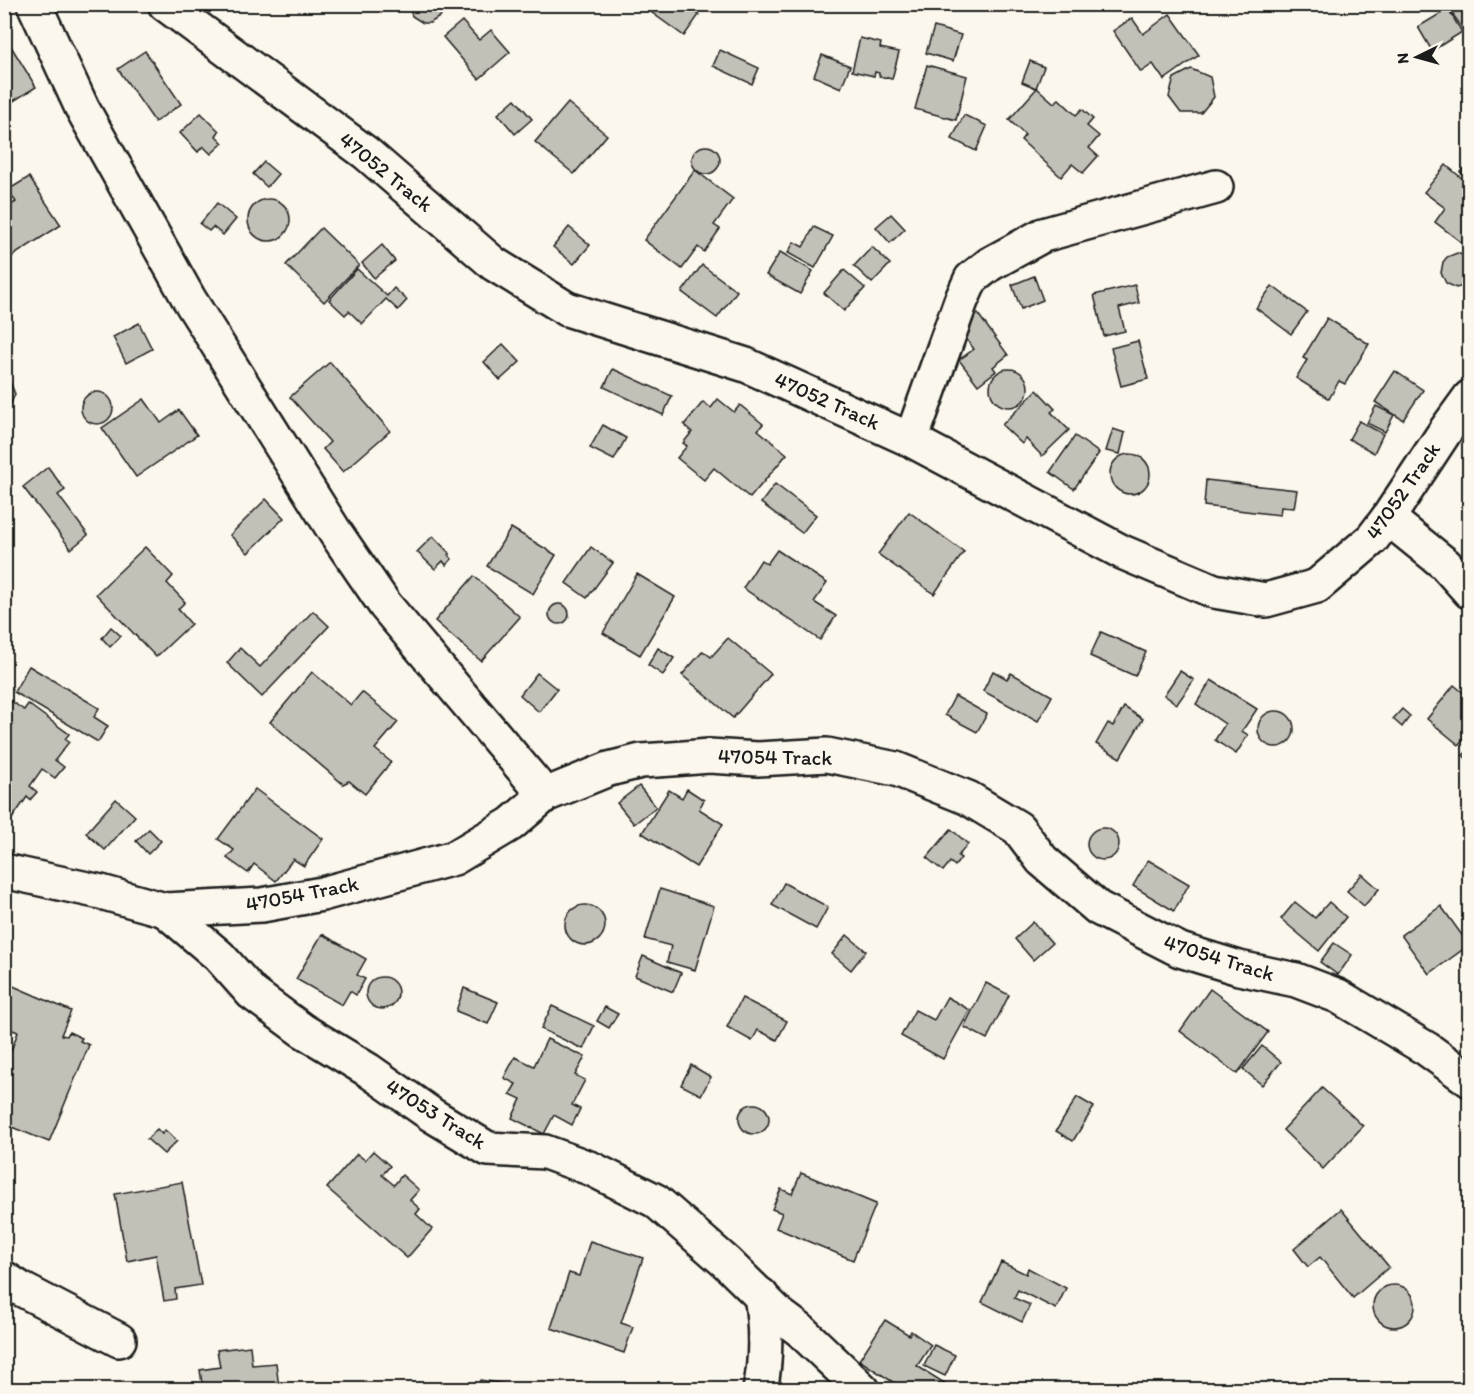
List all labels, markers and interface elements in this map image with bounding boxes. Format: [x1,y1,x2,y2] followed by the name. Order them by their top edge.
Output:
[1387,27,1447,87] north arrow
[1393,52,1412,64] text: N
[335,126,438,217] street label: 47052 Track
[771,366,884,435] street label: 47052 Track
[1360,437,1445,544] street label: 47052 Track
[718,743,833,770] street label: 47054 Track
[243,870,361,917] street label: 47054 Track
[1161,929,1278,986] street label: 47054 Track
[382,1073,491,1154] street label: 47053 Track

